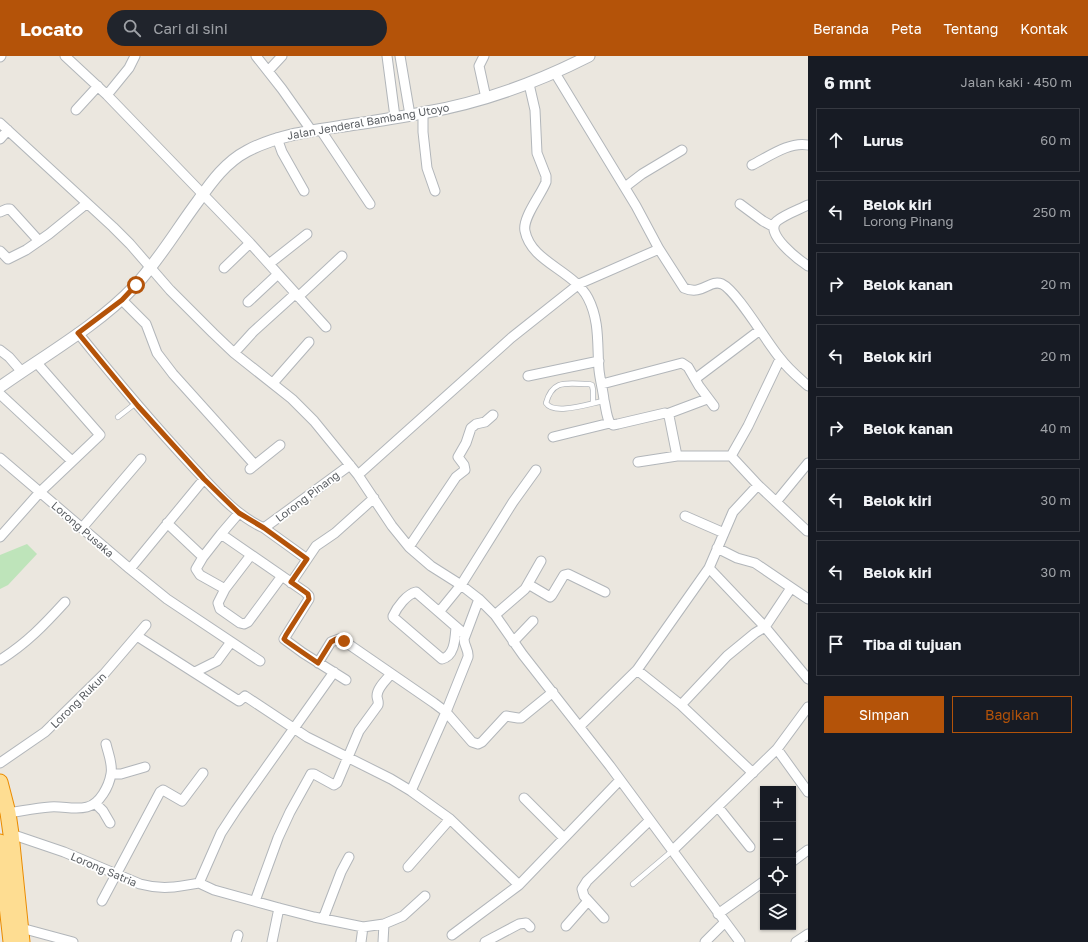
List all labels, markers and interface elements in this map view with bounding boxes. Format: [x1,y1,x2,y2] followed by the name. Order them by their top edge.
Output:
[107,10,387,46] search box
[20,17,83,40] text: Locato
[121,17,143,39] icon: search
[153,19,228,37] text: Cari di sini
[813,20,869,37] text: Beranda
[891,20,922,37] text: Peta
[944,20,998,37] text: Tentang
[1020,20,1068,37] text: Kontak
[824,72,871,93] text: 6 mnt
[961,74,1072,90] text: Jalan kaki · 450 m
[286,100,451,142] street label: Jalan Jenderal Bambang Utoyo
[825,129,847,151] icon: ahead
[863,131,904,149] text: Lurus
[1040,132,1071,148] text: 60 m
[863,195,932,213] text: Belok kiri
[825,201,847,223] icon: left
[1033,204,1071,220] text: 250 m
[863,213,953,229] text: Lorong Pinang
[825,273,847,295] icon: right
[863,275,953,293] text: Belok kanan
[127,276,145,294] route start
[1041,276,1071,292] text: 20 m
[825,345,847,367] icon: left
[863,347,932,365] text: Belok kiri
[1041,348,1071,364] text: 20 m
[825,417,847,439] icon: right
[863,419,953,437] text: Belok kanan
[1040,420,1071,436] text: 40 m
[273,468,341,524] street label: Lorong Pinang
[825,489,847,511] icon: left
[863,491,932,509] text: Belok kiri
[1041,492,1071,508] text: 30 m
[49,498,117,560] street label: Lorong Pusaka
[825,561,847,583] icon: left
[863,563,932,581] text: Belok kiri
[1041,564,1071,580] text: 30 m
[335,632,353,650] route end
[825,633,847,655] icon: arrive
[863,635,961,653] text: Tiba di tujuan
[47,669,109,731] street label: Lorong Rukun
[824,696,944,733] button: Simpan
[952,696,1072,733] button: Bagikan
[760,786,796,930] map controls
[760,786,796,822] button: +
[760,822,796,858] button: −
[69,849,139,889] street label: Lorong Satria
[760,858,796,894] button: locate
[760,894,796,930] button: layers

